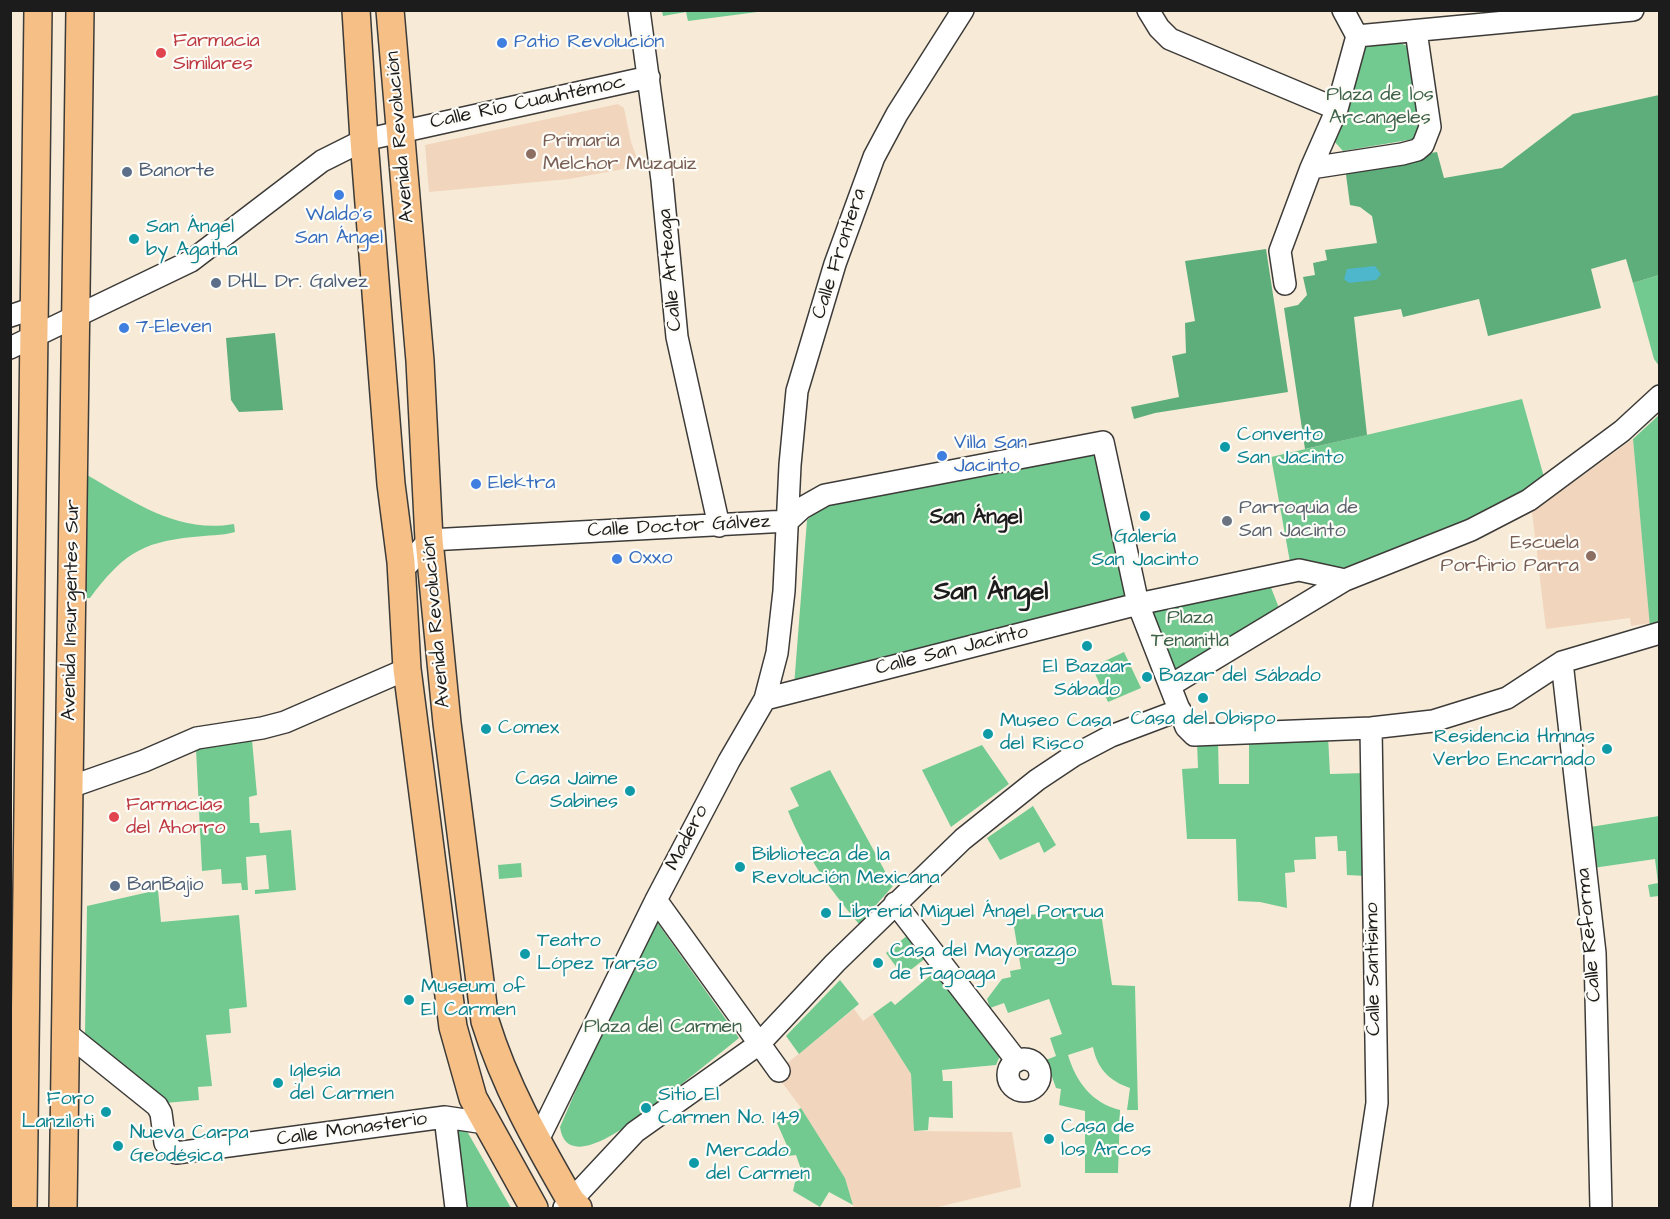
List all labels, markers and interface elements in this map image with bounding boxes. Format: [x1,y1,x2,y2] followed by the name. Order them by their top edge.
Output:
[173,30,260,77] place label: Farmacia Similares
[514,31,664,55] place label: Patio Revolución
[495,36,509,50] marker: Patio Revolución
[154,46,168,60] marker: Farmacia Similares
[382,50,420,224] street label: Avenida Revolución
[428,71,628,135] street label: Calle Río Cuauhtémoc
[1326,84,1434,131] park label: Plaza de los Arcangeles
[543,130,696,177] place label: Primaria Melchor Muzquiz
[524,147,538,161] marker: Primaria Melchor Muzquiz
[139,160,215,184] place label: Banorte
[120,165,134,179] marker: Banorte
[808,186,872,322] street label: Calle Frontera
[332,188,346,202] marker: Waldo's San Ángel
[295,204,383,251] place label: Waldo's San Ángel
[654,208,688,332] street label: Calle Arteaga
[146,216,238,263] place label: San Ángel by Agatha
[127,232,141,246] marker: San Ángel by Agatha
[228,271,368,295] place label: DHL Dr. Galvez
[209,276,223,290] marker: DHL Dr. Galvez
[136,316,212,340] place label: 7-Eleven
[117,321,131,335] marker: 7-Eleven
[1237,424,1344,471] place label: Convento San Jacinto
[954,432,1027,479] place label: Villa San Jacinto
[1218,440,1232,454] marker: Convento San Jacinto
[935,449,949,463] marker: Villa San Jacinto
[488,472,555,496] place label: Elektra
[469,477,483,491] marker: Elektra
[1239,497,1358,544] place label: Parroquia de San Jacinto
[58,499,86,721] street label: Avenida Insurgentes Sur
[930,506,1022,532] district label: San Ángel
[1138,509,1152,523] marker: Galería San Jacinto
[587,510,771,544] street label: Calle Doctor Gálvez
[1220,514,1234,528] marker: Parroquia de San Jacinto
[1092,526,1198,573] place label: Galería San Jacinto
[1441,532,1579,579] place label: Escuela Porfirio Parra
[418,535,456,709] street label: Avenida Revolución
[629,547,672,571] place label: Oxxo
[1584,549,1598,563] marker: Escuela Porfirio Parra
[610,552,624,566] marker: Oxxo
[934,578,1048,610] district label: San Ángel
[1151,607,1229,654] park label: Plaza Tenanitla
[873,620,1031,682] street label: Calle San Jacinto
[1080,639,1094,653] marker: El Bazaar Sábado
[1043,656,1131,703] place label: El Bazaar Sábado
[1159,665,1321,689] place label: Bazar del Sábado
[1140,670,1154,684] marker: Bazar del Sábado
[1196,691,1210,705] marker: Casa del Obispo
[1131,708,1275,732] place label: Casa del Obispo
[1000,710,1111,757] place label: Museo Casa del Risco
[498,717,559,741] place label: Comex
[479,722,493,736] marker: Comex
[1433,726,1595,773] place label: Residencia Hmnas Verbo Encarnado
[981,727,995,741] marker: Museo Casa del Risco
[1600,742,1614,756] marker: Residencia Hmnas Verbo Encarnado
[515,768,618,815] place label: Casa Jaime Sabines
[623,784,637,798] marker: Casa Jaime Sabines
[126,794,226,841] place label: Farmacias del Ahorro
[661,801,715,875] street label: Madero
[107,810,121,824] marker: Farmacias del Ahorro
[752,844,940,891] place label: Biblioteca de la Revolución Mexicana
[733,860,747,874] marker: Biblioteca de la Revolución Mexicana
[1572,867,1608,1003] street label: Calle Reforma
[127,874,204,898] place label: BanBajio
[108,879,122,893] marker: BanBajio
[838,901,1104,925] place label: Librería Miguel Ángel Porrua
[1361,902,1387,1036] street label: Calle Santisimo
[819,906,833,920] marker: Librería Miguel Ángel Porrua
[537,930,657,977] place label: Teatro López Tarso
[890,940,1076,987] place label: Casa del Mayorazgo de Fagoaga
[518,947,532,961] marker: Teatro López Tarso
[871,956,885,970] marker: Casa del Mayorazgo de Fagoaga
[421,976,525,1023] place label: Museum of El Carmen
[402,993,416,1007] marker: Museum of El Carmen
[584,1016,742,1040] park label: Plaza del Carmen
[290,1060,394,1107] place label: Iglesia del Carmen
[271,1076,285,1090] marker: Iglesia del Carmen
[658,1084,800,1131] place label: Sitio El Carmen No. 149
[22,1088,94,1135] place label: Foro Lanziloti
[639,1101,653,1115] marker: Sitio El Carmen No. 149
[99,1105,113,1119] marker: Foro Lanziloti
[275,1108,429,1152] street label: Calle Monasterio
[1061,1116,1151,1163] place label: Casa de los Arcos
[130,1122,249,1169] place label: Nueva Carpa Geodésica
[1042,1132,1056,1146] marker: Casa de los Arcos
[111,1139,125,1153] marker: Nueva Carpa Geodésica
[706,1140,810,1187] place label: Mercado del Carmen
[687,1156,701,1170] marker: Mercado del Carmen

